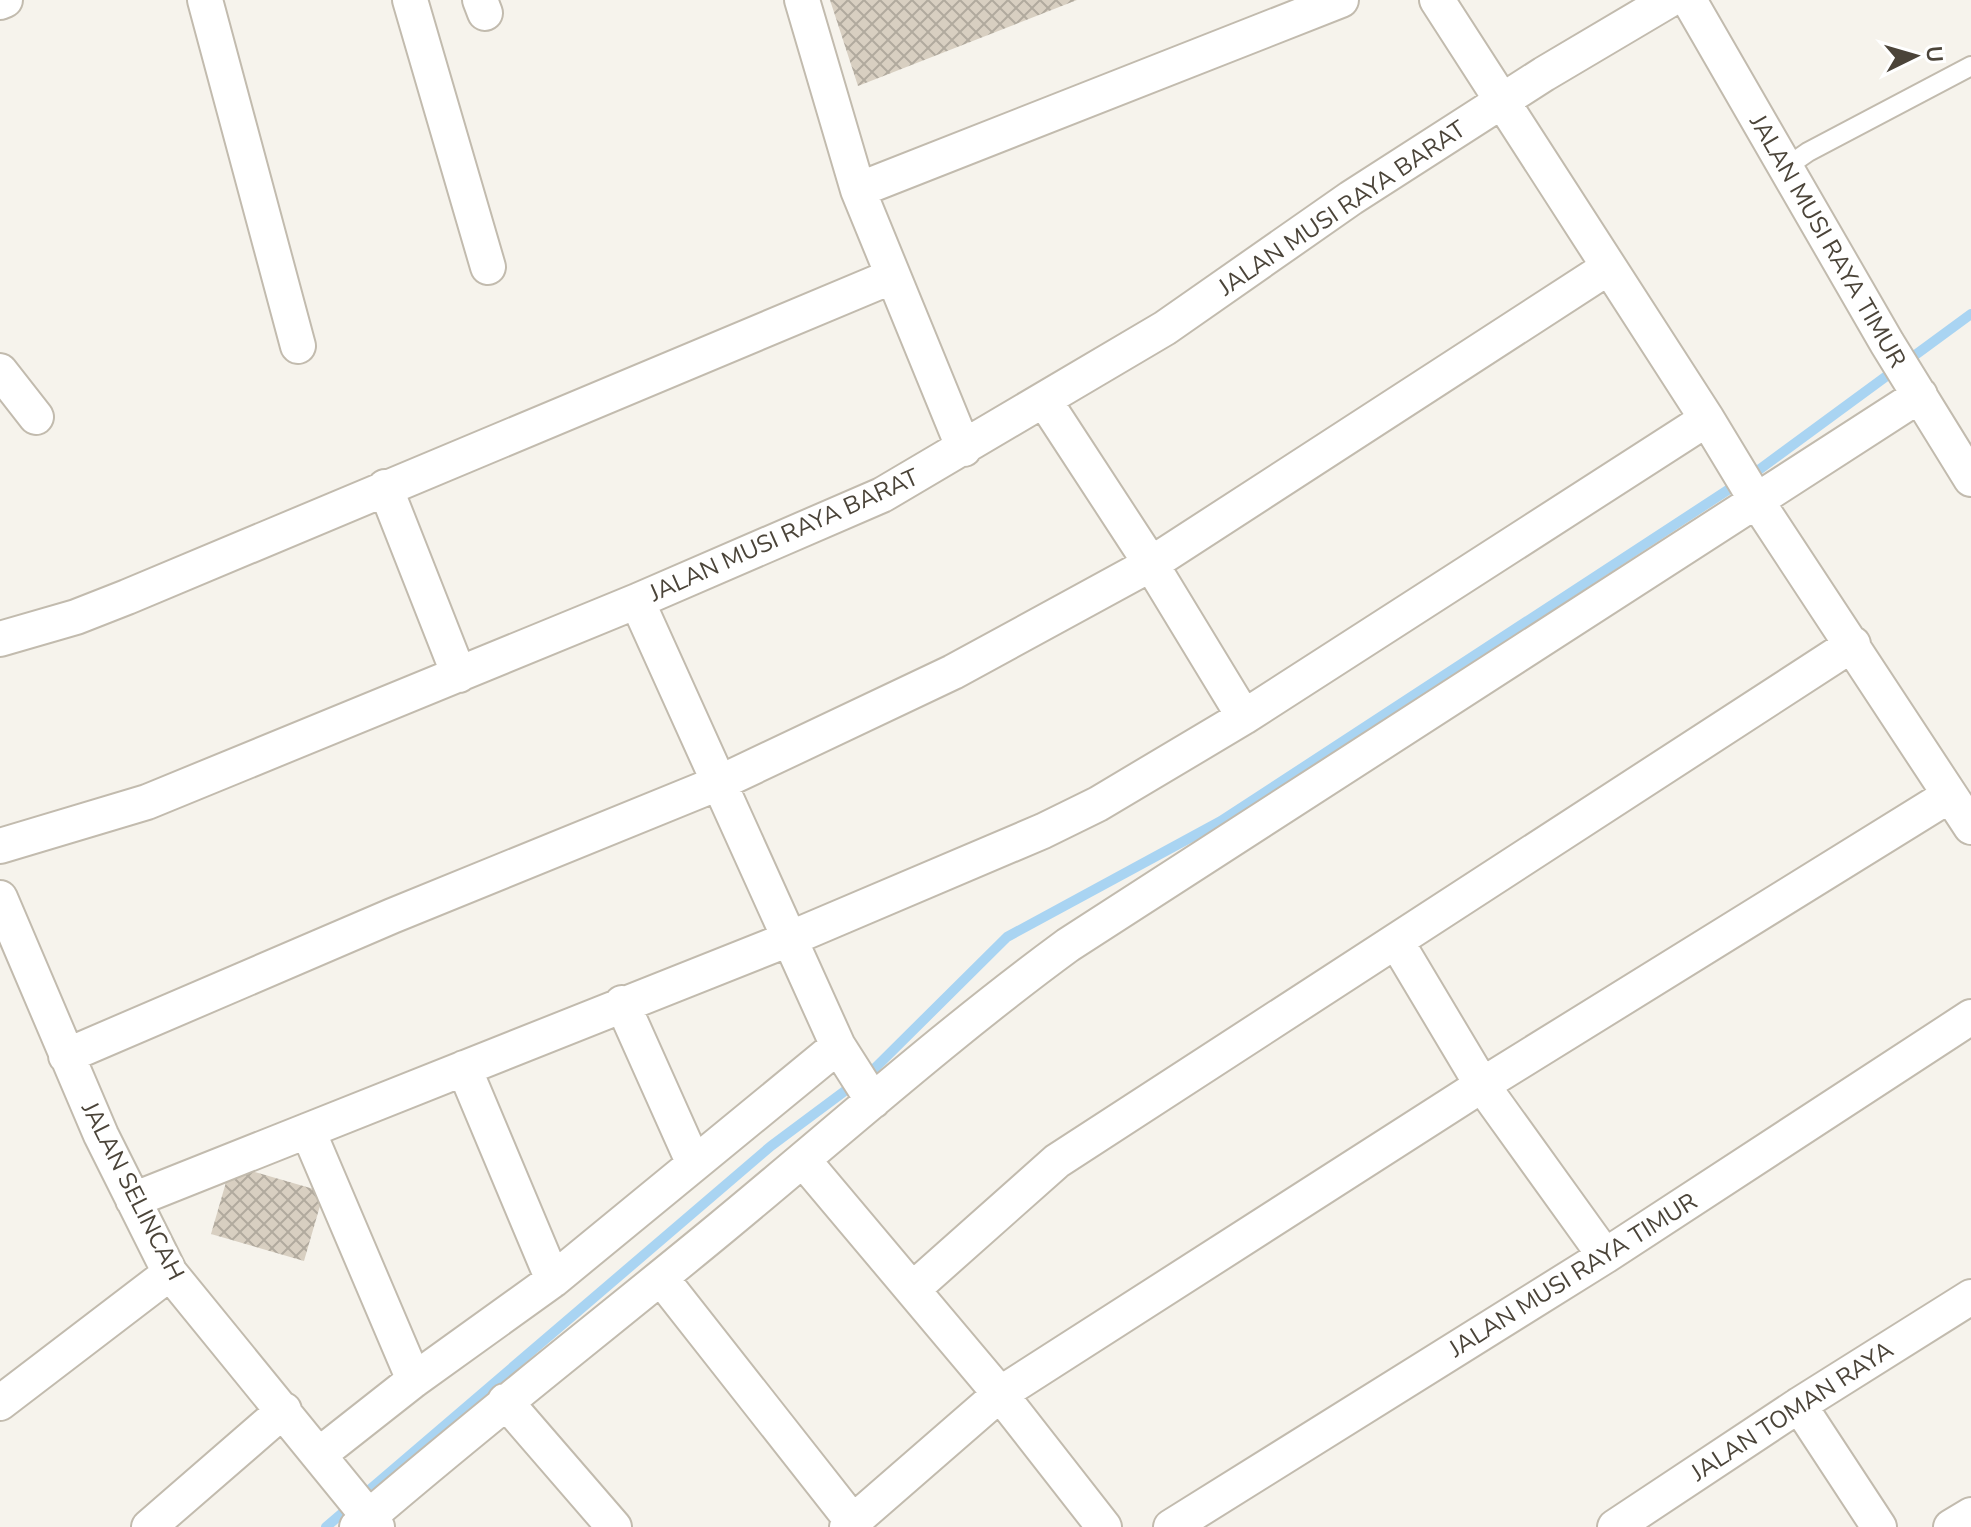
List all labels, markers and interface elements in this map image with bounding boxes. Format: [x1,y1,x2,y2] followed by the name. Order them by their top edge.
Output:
[1875,16,1955,96] north arrow
[1918,45,1950,64] text: U
[1742,108,1914,373] street label: JALAN MUSI RAYA TIMUR
[1211,113,1472,303] street label: JALAN MUSI RAYA BARAT
[643,461,924,609] street label: JALAN MUSI RAYA BARAT
[74,1095,192,1286] street label: JALAN SELINCAH
[1442,1185,1703,1365] street label: JALAN MUSI RAYA TIMUR
[1684,1333,1900,1489] street label: JALAN TOMAN RAYA

